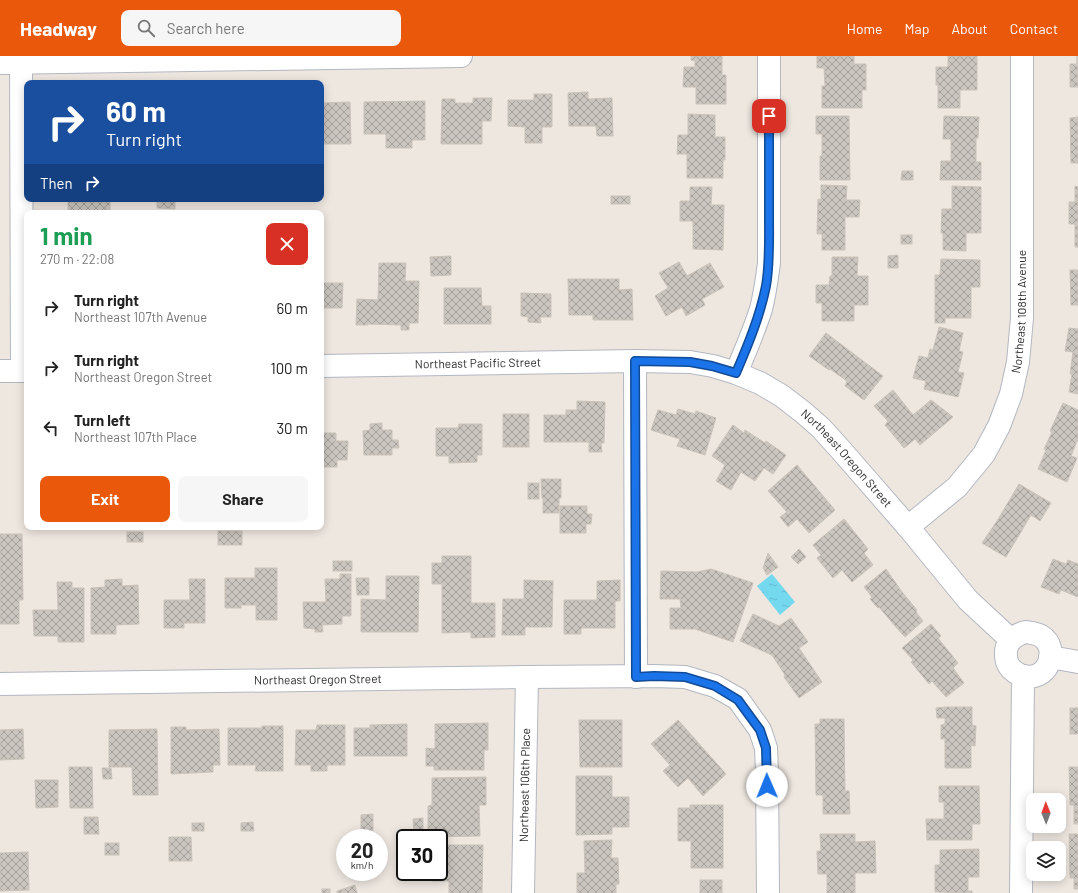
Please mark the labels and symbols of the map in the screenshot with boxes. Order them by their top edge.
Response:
pin [752,99,786,133]
street label: Northeast 108th Avenue [1008,250,1028,374]
street label: Northeast Pacific Street [415,354,541,371]
street label: Northeast Oregon Street [799,406,895,510]
street label: Northeast Oregon Street [254,671,382,687]
street label: Northeast 106th Place [516,728,532,842]
position arrow [746,765,788,807]
north arrow [1026,793,1066,833]
speed limit sign: 30 [396,829,448,881]

